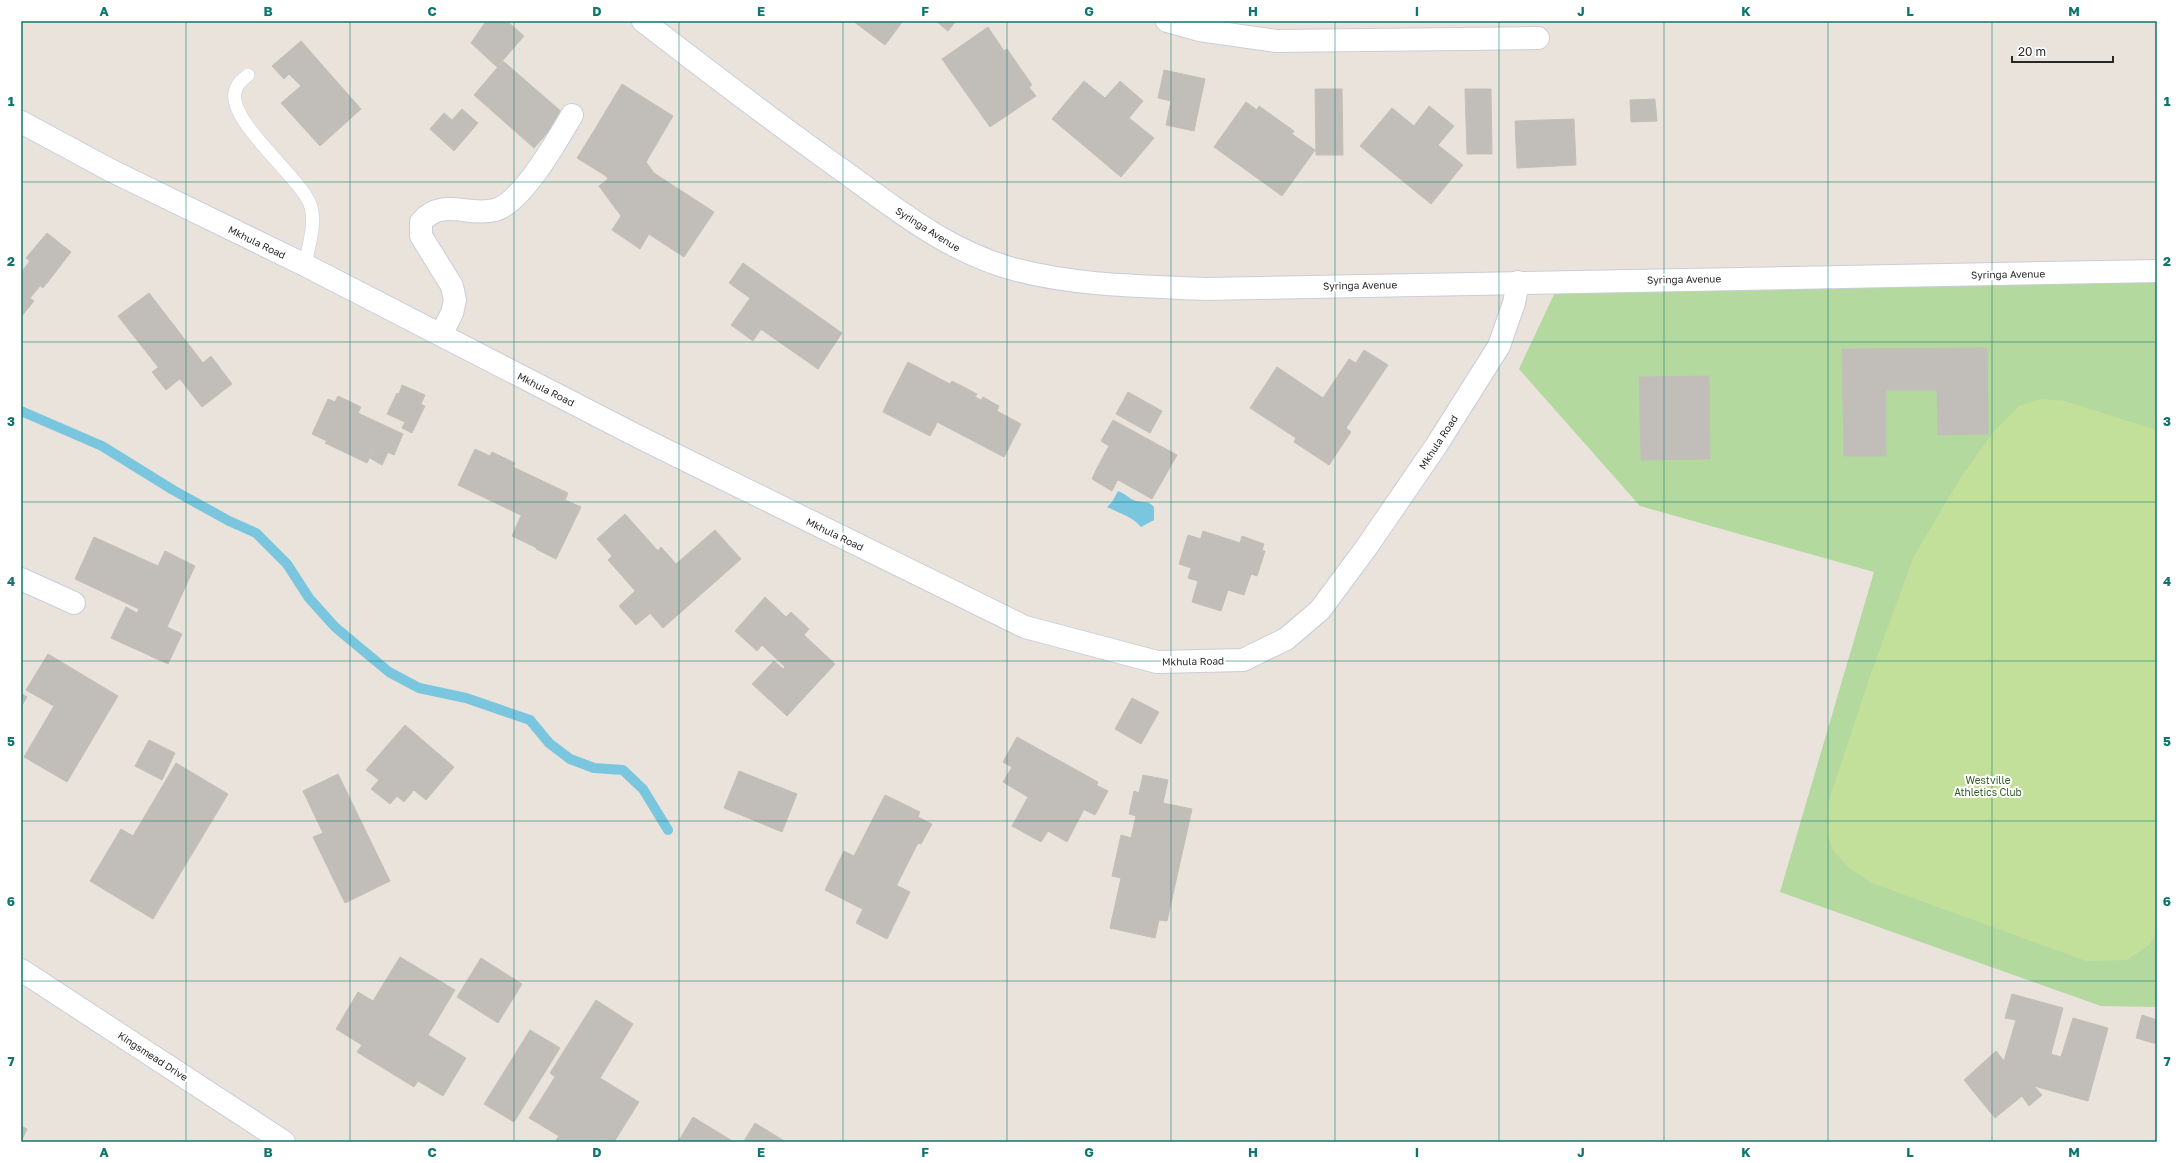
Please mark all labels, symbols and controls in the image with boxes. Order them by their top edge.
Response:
text: A [99,3,109,19]
text: B [263,3,273,19]
text: C [427,3,437,19]
text: D [592,3,602,19]
text: E [757,3,765,19]
text: F [921,3,929,19]
text: G [1084,3,1094,19]
text: H [1248,3,1258,19]
text: I [1415,3,1419,19]
text: J [1577,3,1585,19]
text: K [1741,3,1751,19]
text: L [1906,3,1914,19]
text: M [2068,3,2080,19]
scale bar [2012,38,2113,64]
text: 20 m [2018,44,2046,59]
text: 1 [8,93,15,109]
text: 1 [2164,93,2171,109]
street label: Syringa Avenue [893,204,963,254]
street label: Mkhula Road [226,223,288,261]
text: 2 [7,253,15,269]
text: 2 [2163,253,2171,269]
street label: Syringa Avenue [1971,267,2045,281]
street label: Syringa Avenue [1647,272,1721,286]
street label: Syringa Avenue [1323,278,1397,292]
street label: Mkhula Road [516,370,576,408]
text: 3 [7,413,15,429]
street label: Mkhula Road [1416,413,1460,471]
text: 3 [2163,413,2171,429]
street label: Mkhula Road [804,515,866,553]
text: 4 [7,573,15,589]
text: 4 [2163,573,2171,589]
street label: Mkhula Road [1162,654,1224,668]
text: 5 [7,733,15,749]
text: 5 [2163,733,2171,749]
park label: Westville Athletics Club [1954,774,2022,798]
text: 6 [7,893,15,909]
text: 6 [2163,893,2171,909]
street label: Kingsmead Drive [116,1029,190,1083]
text: 7 [7,1053,15,1069]
text: 7 [2163,1053,2171,1069]
text: A [99,1144,109,1160]
text: B [263,1144,273,1160]
text: C [427,1144,437,1160]
text: D [592,1144,602,1160]
text: E [757,1144,765,1160]
text: F [921,1144,929,1160]
text: G [1084,1144,1094,1160]
text: H [1248,1144,1258,1160]
text: I [1415,1144,1419,1160]
text: J [1577,1144,1585,1160]
text: K [1741,1144,1751,1160]
text: L [1906,1144,1914,1160]
text: M [2068,1144,2080,1160]

